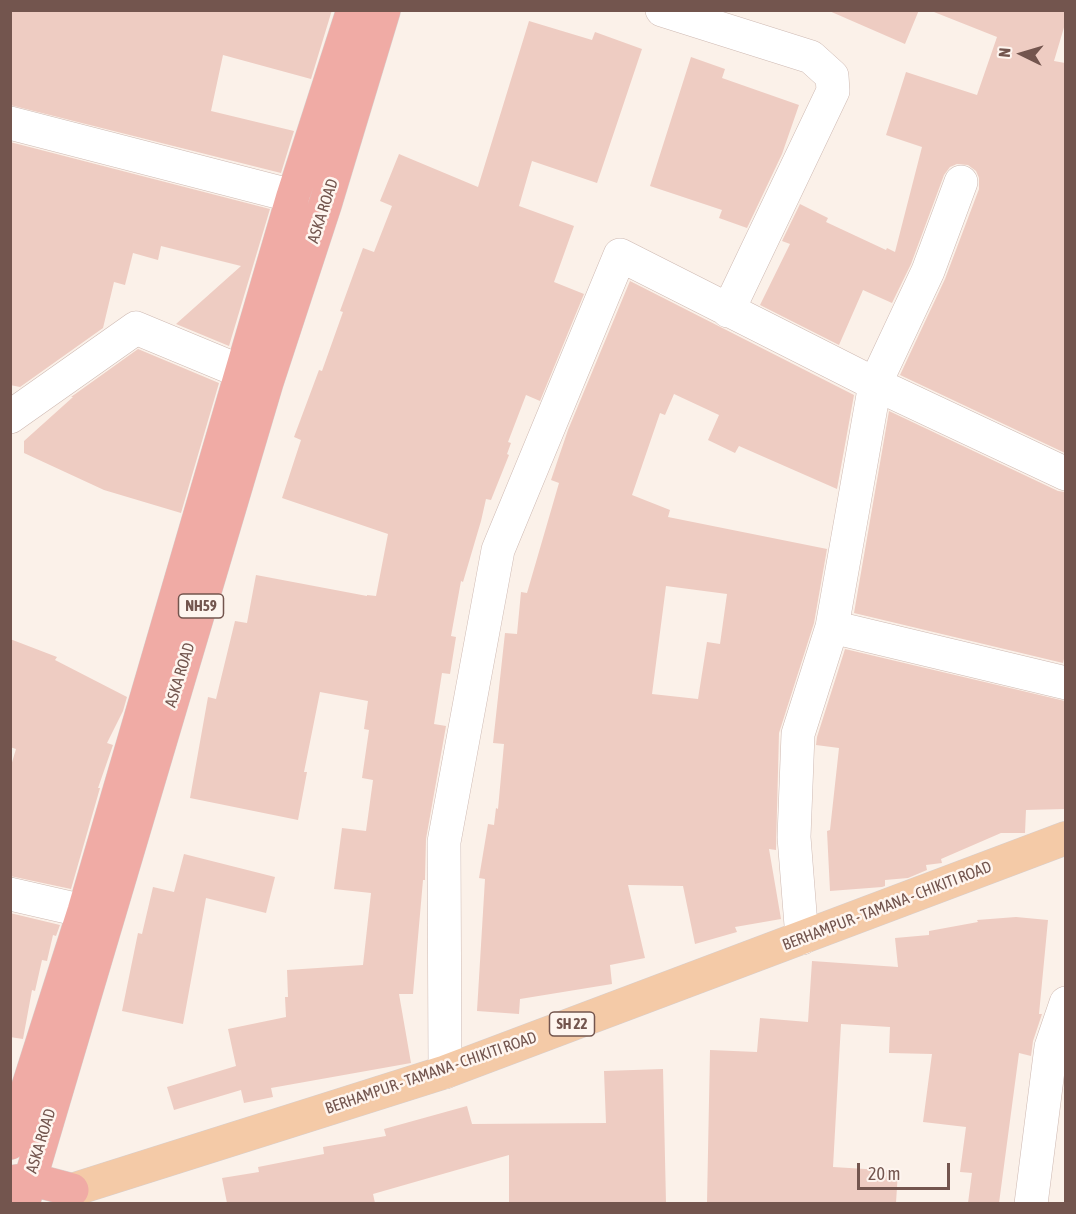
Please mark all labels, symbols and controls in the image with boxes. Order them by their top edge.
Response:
north arrow [992,24,1052,84]
text: N [995,47,1013,58]
street label: ASKA ROAD [304,176,342,246]
road number: NH59 [178,594,224,618]
street label: ASKA ROAD [161,640,199,710]
street label: BERHAMPUR - TAMANA - CHIKITI ROAD [780,857,994,955]
road number: SH 22 [550,1012,594,1036]
street label: BERHAMPUR - TAMANA - CHIKITI ROAD [323,1028,539,1118]
street label: ASKA ROAD [22,1106,60,1176]
scale bar [860,1151,953,1189]
text: 20 m [868,1163,900,1184]

